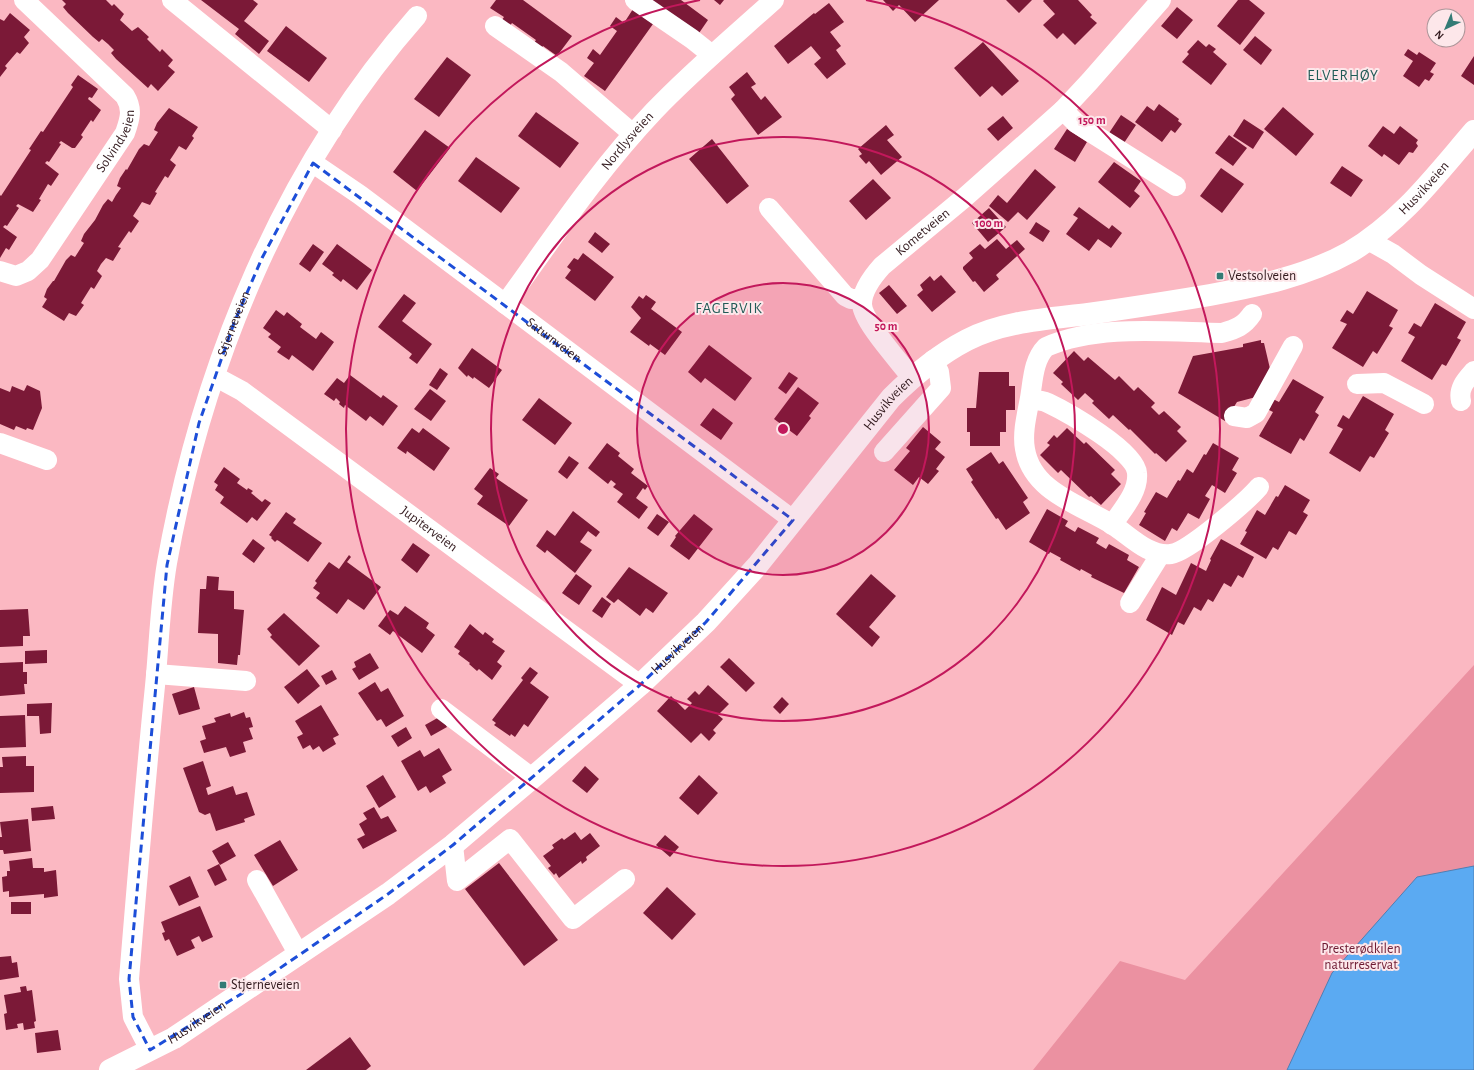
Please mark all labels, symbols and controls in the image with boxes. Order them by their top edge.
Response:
north arrow [1426,8,1466,48]
text: N [1433,28,1446,41]
district label: ELVERHØY [1307,68,1379,83]
street label: Solvindveien [94,109,137,175]
street label: Nordlysveien [599,109,656,173]
text: 150 m [1078,114,1106,126]
street label: Husvikveien [1396,159,1452,218]
street label: Kometveien [893,206,953,258]
text: 100 m [975,217,1003,229]
place label: Vestsolveien [1228,269,1296,283]
marker: Vestsolveien [1215,271,1225,281]
street label: Stjerneveien [215,289,253,358]
district label: FAGERVIK [695,301,763,316]
street label: Saturnveien [523,315,584,365]
text: 50 m [875,320,898,332]
street label: Husvikveien [861,374,916,433]
centre of rings [776,422,790,436]
street label: Jupiterveien [398,504,460,555]
street label: Husvikveien [649,621,707,677]
park label: Presterødkilen naturreservat [1321,942,1401,972]
place label: Stjerneveien [231,978,300,992]
marker: Stjerneveien [218,980,228,990]
street label: Husvikveien [166,998,228,1047]

